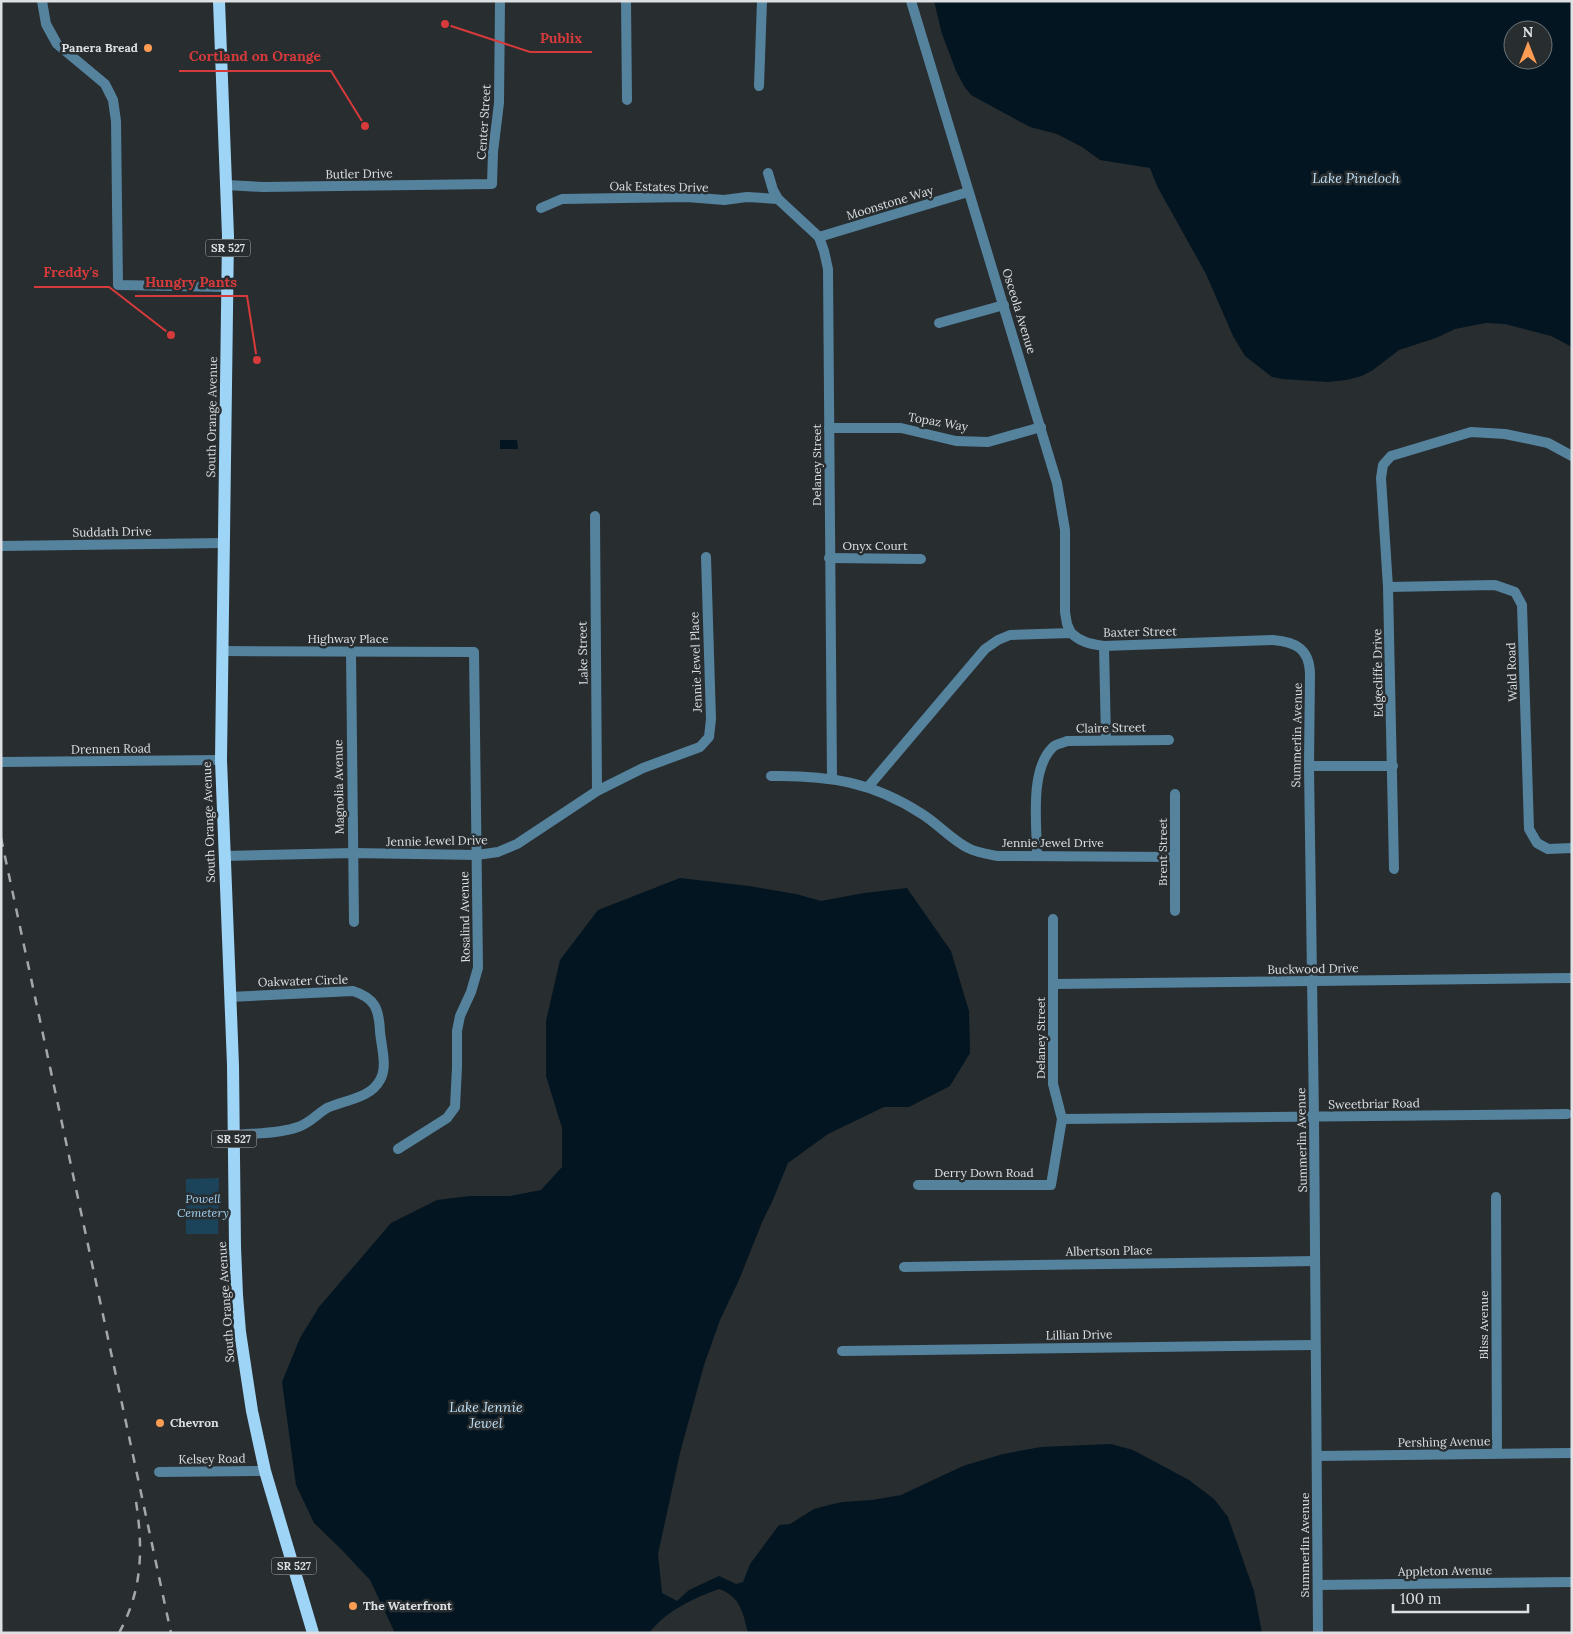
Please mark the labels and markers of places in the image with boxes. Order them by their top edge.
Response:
callout: Publix [530,23,592,52]
place label: Panera Bread [62,40,138,55]
marker: Panera Bread [142,42,154,54]
callout: Cortland on Orange [179,42,331,71]
callout: Freddy's [34,258,109,287]
callout: Hungry Pants [135,267,247,296]
place label: Chevron [170,1415,219,1430]
marker: Chevron [154,1417,166,1429]
place label: The Waterfront [363,1598,453,1613]
marker: The Waterfront [347,1600,359,1612]

